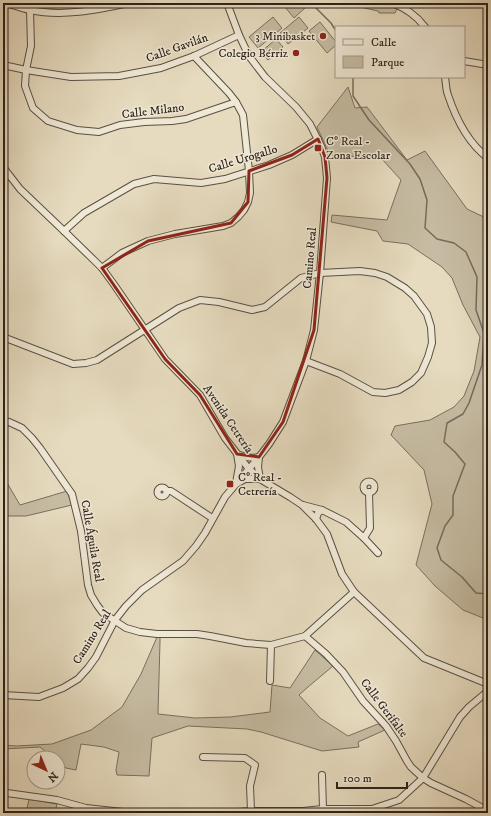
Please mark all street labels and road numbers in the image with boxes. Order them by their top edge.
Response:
street label: Calle Gavilán [144,30,211,66]
street label: Calle Milano [121,100,185,122]
street label: Calle Urogallo [207,141,279,177]
street label: Camino Real [300,226,320,289]
street label: Avenida Cetrería [200,382,257,457]
street label: Calle Águila Real [77,499,107,584]
street label: Camino Real [69,607,115,667]
street label: Calle Gerifalte [357,676,411,740]

